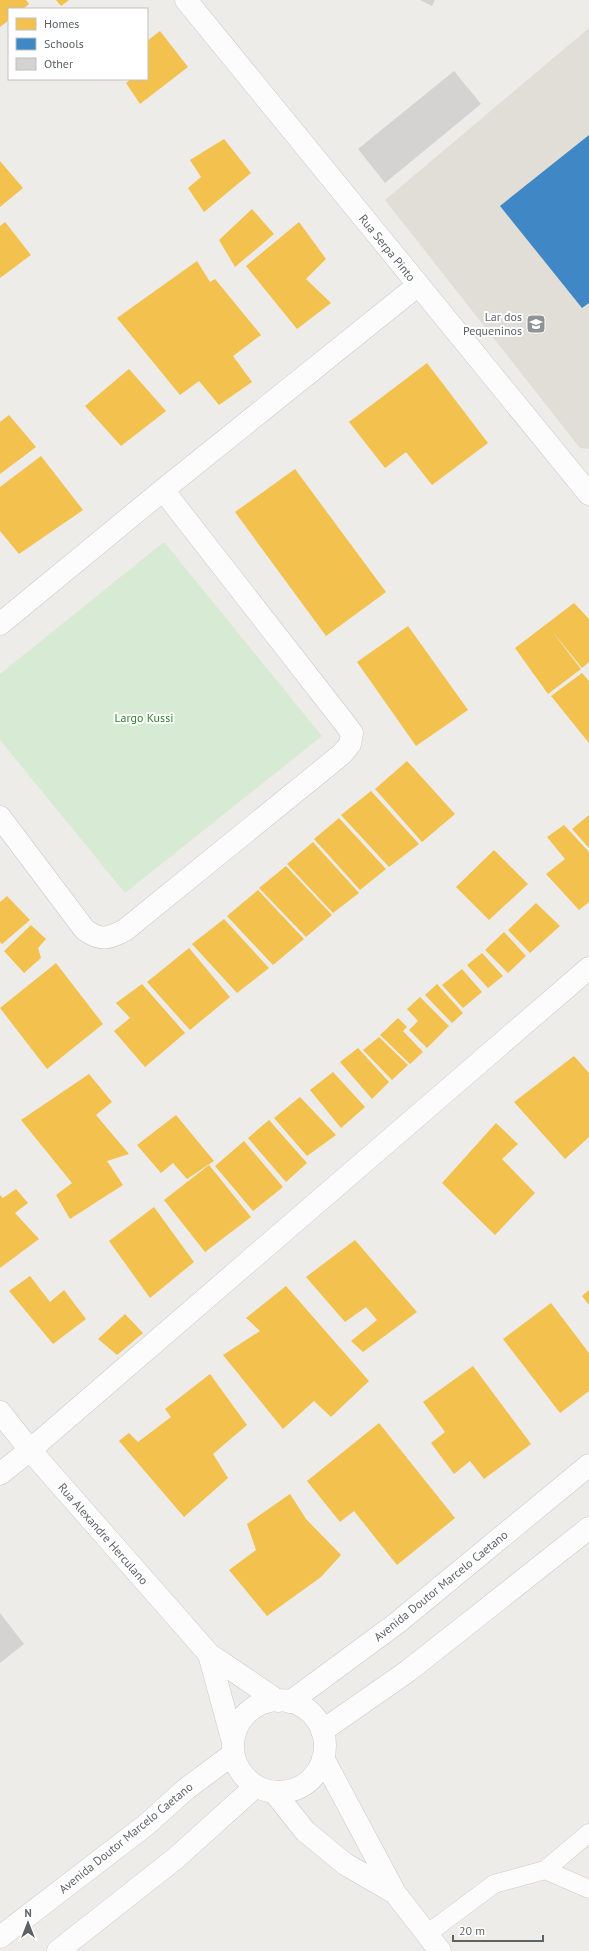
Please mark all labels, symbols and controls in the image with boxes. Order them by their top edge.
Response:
legend [8,8,148,80]
text: Homes [44,16,79,31]
text: Schools [44,36,84,51]
text: Other [44,56,73,71]
street label: Rua Serpa Pinto [356,211,419,284]
place label: Lar dos Pequeninos [463,309,522,338]
school or university icon: Lar dos Pequeninos [525,313,547,335]
park label: Largo Kussi [115,710,173,725]
street label: Rua Alexandre Herculano [55,1480,152,1588]
street label: Avenida Doutor Marcelo Caetano [371,1527,511,1644]
street label: Avenida Doutor Marcelo Caetano [56,1779,196,1896]
north arrow [8,1903,48,1943]
text: N [24,1906,32,1920]
scale bar [453,1917,543,1943]
text: 20 m [459,1923,485,1938]

